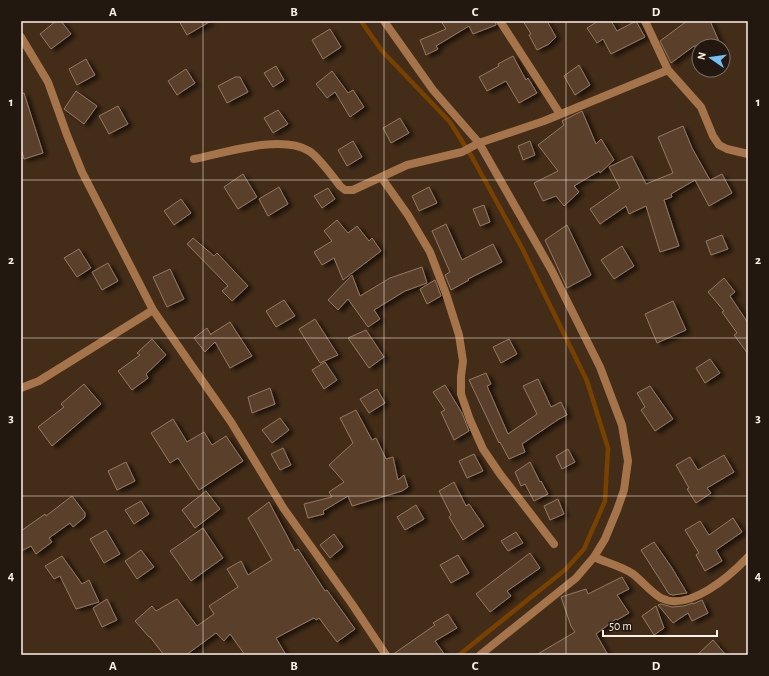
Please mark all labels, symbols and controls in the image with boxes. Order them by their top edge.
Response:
text: A [109,6,117,19]
text: B [290,6,298,19]
text: C [472,6,479,19]
text: D [652,6,661,19]
north arrow [691,38,731,78]
text: N [696,51,708,61]
text: 1 [9,96,13,109]
text: 1 [756,96,760,109]
text: 2 [8,254,14,267]
text: 2 [755,254,761,267]
text: 3 [8,412,14,425]
text: 3 [755,412,761,425]
text: 4 [8,570,15,583]
text: 4 [755,570,762,583]
scale bar [603,612,717,638]
text: 50 m [609,620,632,632]
text: A [109,660,117,673]
text: B [290,660,298,673]
text: C [472,660,479,673]
text: D [652,660,661,673]

